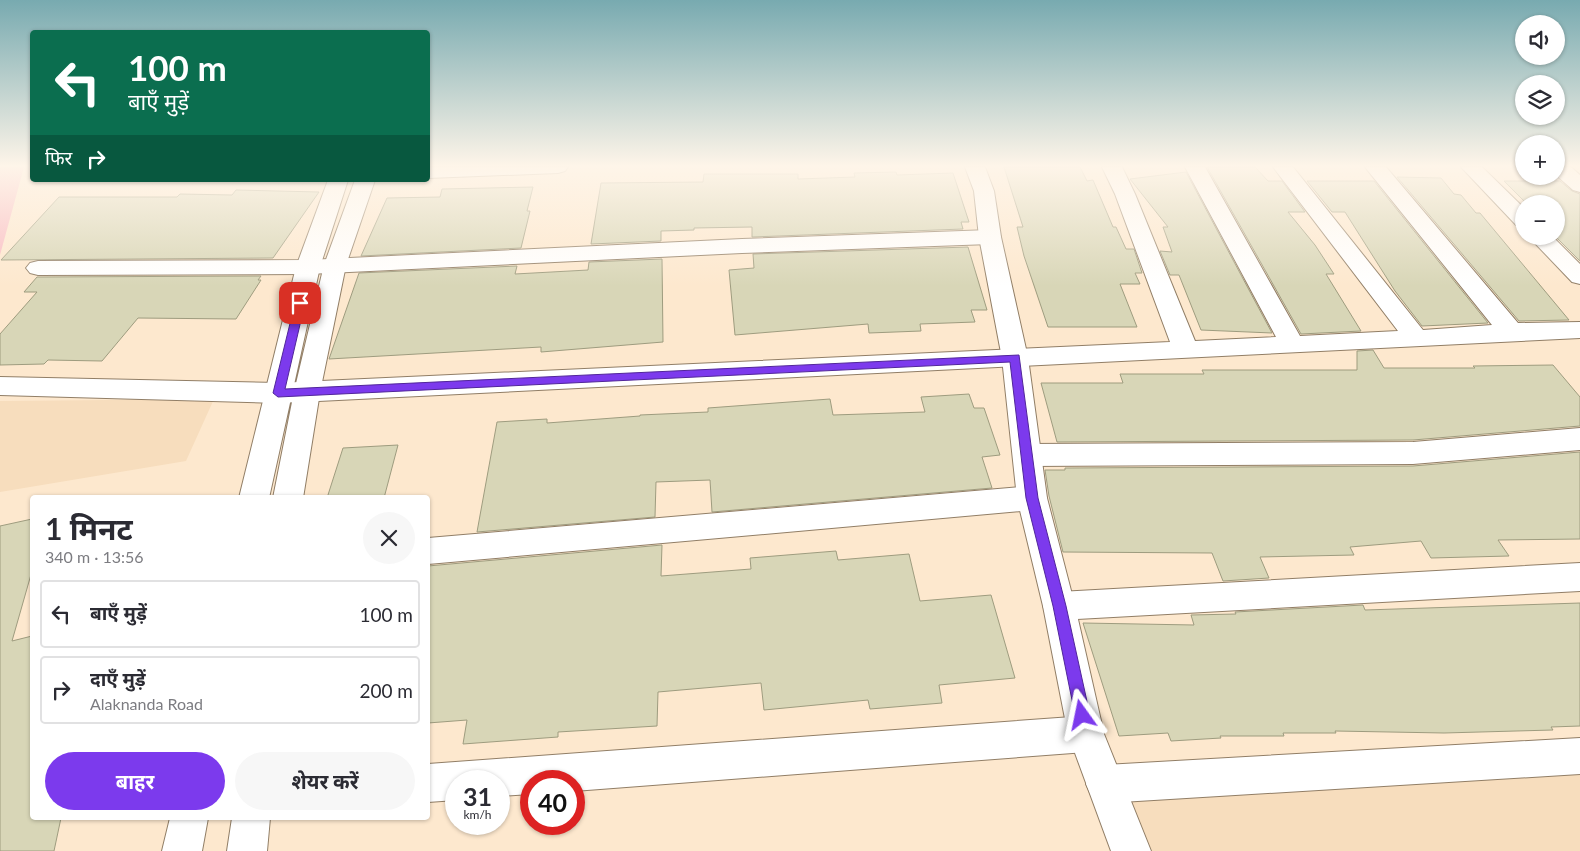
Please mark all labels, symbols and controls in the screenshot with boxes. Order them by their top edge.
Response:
map controls [1515,15,1565,245]
button: sound [1515,15,1565,65]
text: 100 m [128,46,227,88]
icon: left [45,50,110,115]
button: layers [1515,75,1565,125]
text: बाएँ मुड़ें [128,88,189,115]
button: + [1515,135,1565,185]
icon: right [82,145,110,173]
text: फिर [45,146,72,169]
button: − [1515,195,1565,245]
pin [279,282,321,324]
icon: arrive [286,289,314,317]
text: 1 मिनट [45,510,133,546]
button: close [363,512,415,564]
text: 340 m · 13:56 [45,547,144,566]
icon: left [47,600,75,628]
text: बाएँ मुड़ें [90,601,147,624]
text: 100 m [359,603,413,626]
text: दाएँ मुड़ें [90,667,146,690]
icon: right [47,676,75,704]
text: 200 m [359,679,413,702]
position arrow [1055,688,1107,740]
text: Alaknanda Road [90,694,203,713]
button: बाहर [45,752,225,810]
button: शेयर करें [235,752,415,810]
speed limit sign: 40 [520,770,585,835]
text: 31 [463,781,492,811]
text: km/h [463,807,492,822]

